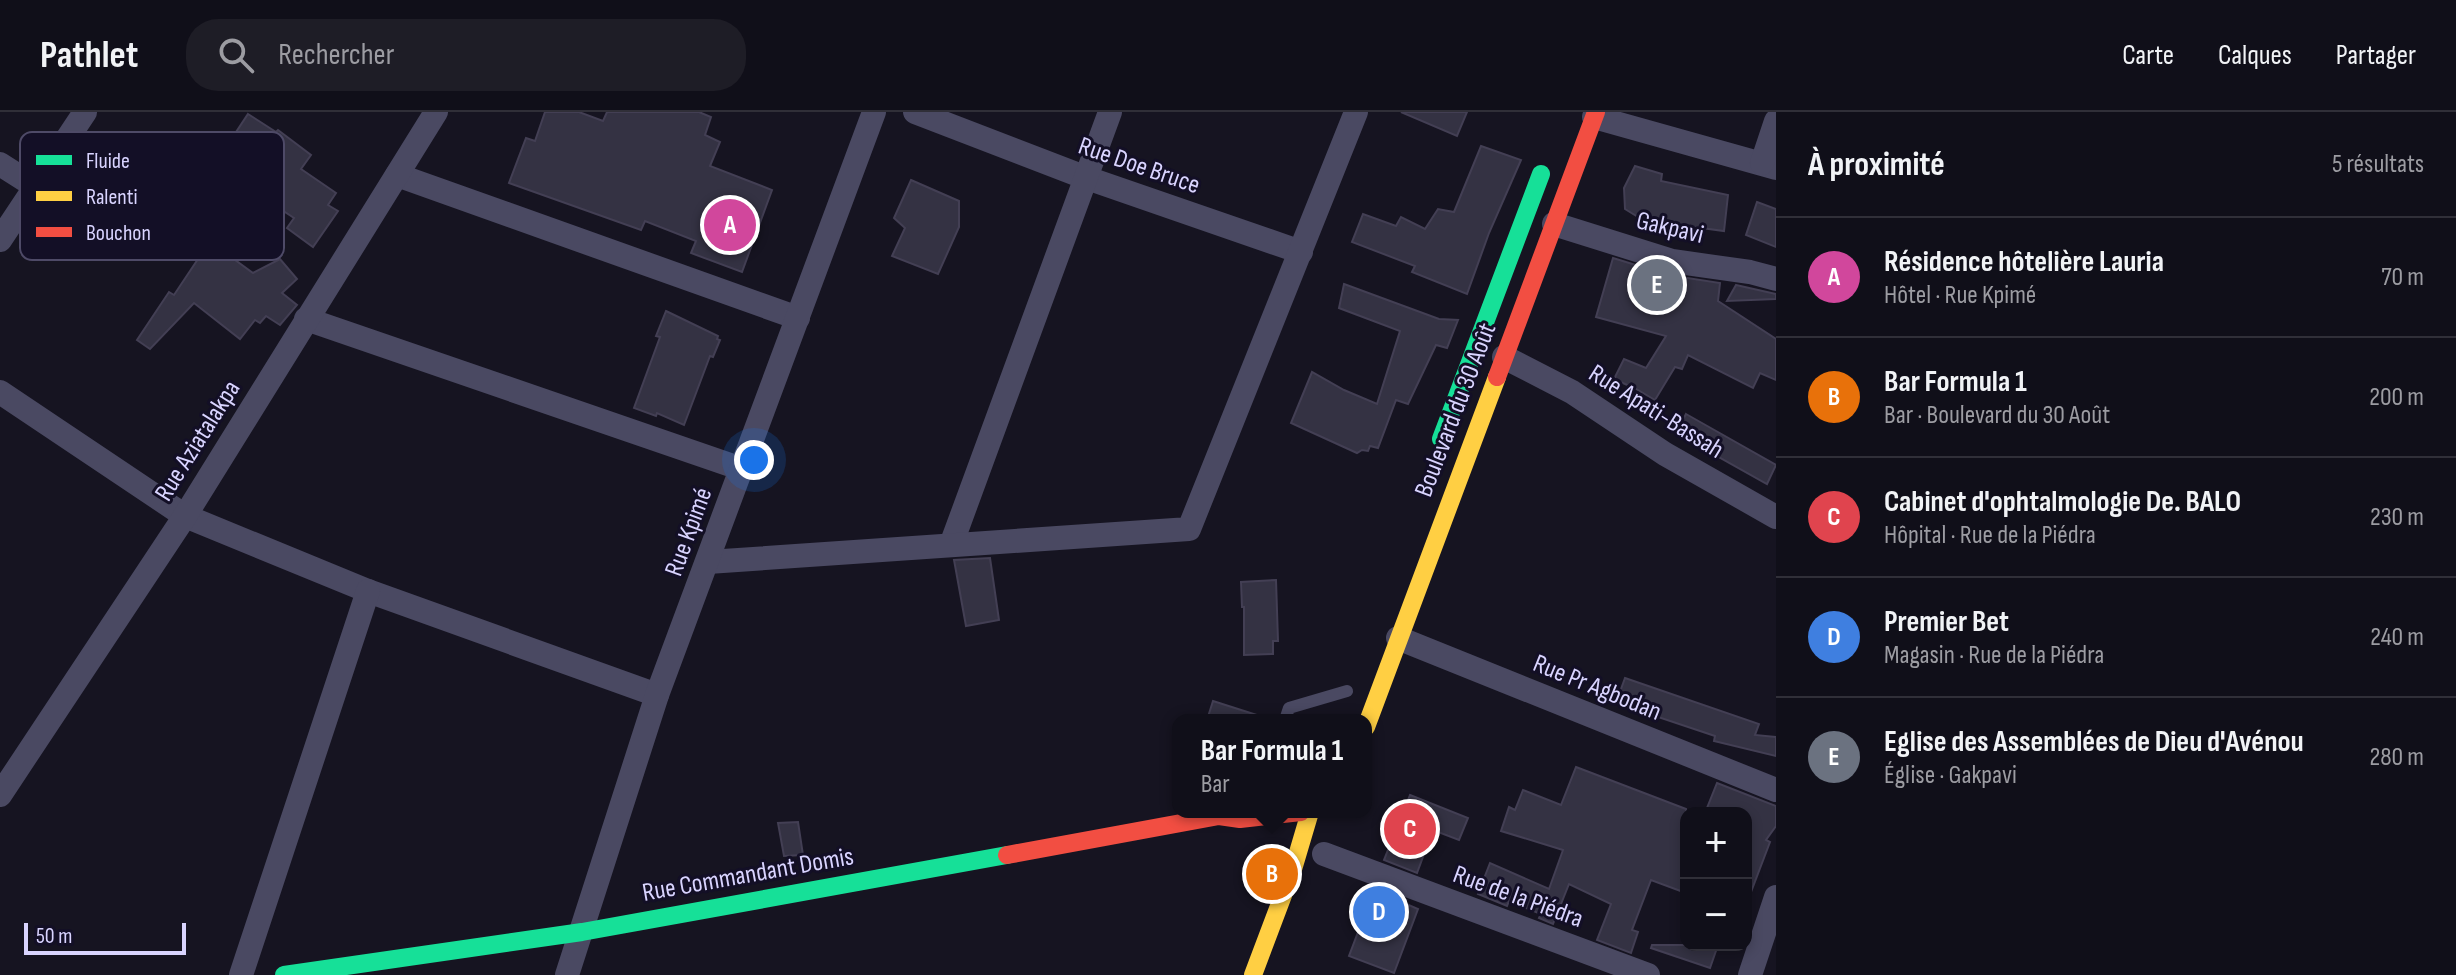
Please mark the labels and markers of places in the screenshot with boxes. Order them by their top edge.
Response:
pin: A [704,195,756,255]
pin: E [1631,255,1683,315]
pin: C [1384,799,1436,859]
pin: B [1246,844,1298,904]
pin: D [1353,882,1405,942]

